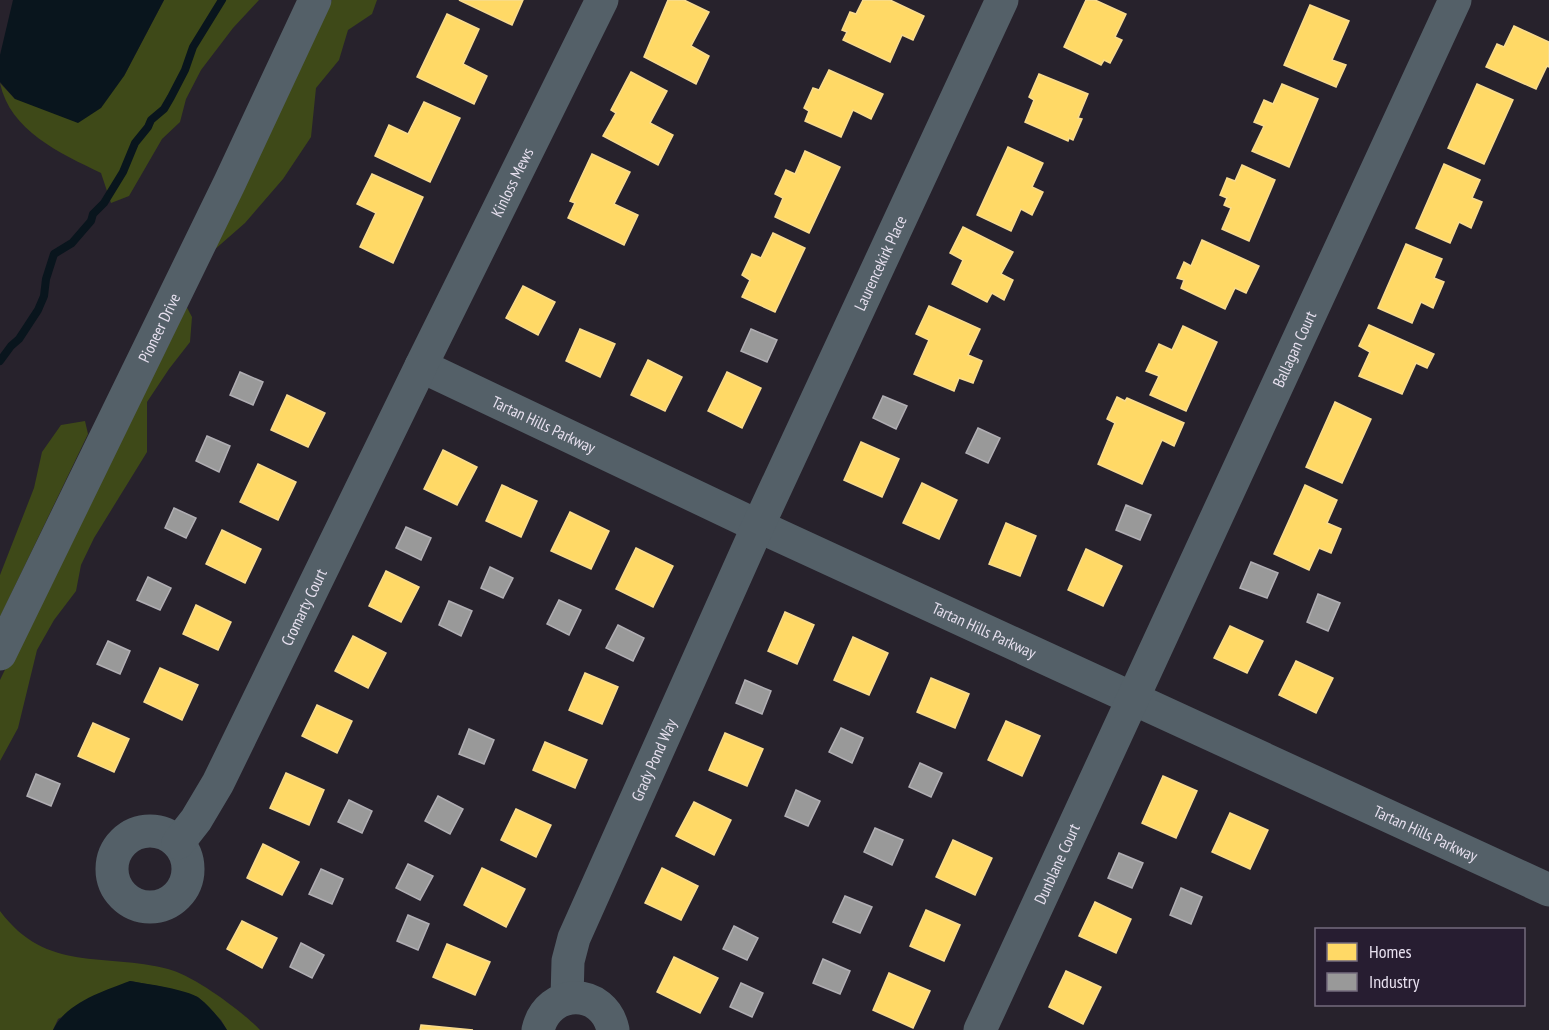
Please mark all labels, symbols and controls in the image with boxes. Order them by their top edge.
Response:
street label: Kinloss Mews [486,144,537,220]
street label: Laurencekirk Place [849,212,911,314]
street label: Pioneer Drive [134,290,184,366]
street label: Ballagan Court [1268,307,1320,390]
street label: Tartan Hills Parkway [489,391,599,457]
street label: Cromarty Court [276,565,331,649]
street label: Tartan Hills Parkway [929,598,1039,663]
street label: Grady Pond Way [627,715,681,804]
street label: Tartan Hills Parkway [1370,801,1481,866]
street label: Dunblane Court [1029,820,1084,907]
legend [1315,928,1525,1006]
text: Homes [1369,940,1412,963]
text: Industry [1369,970,1420,993]

